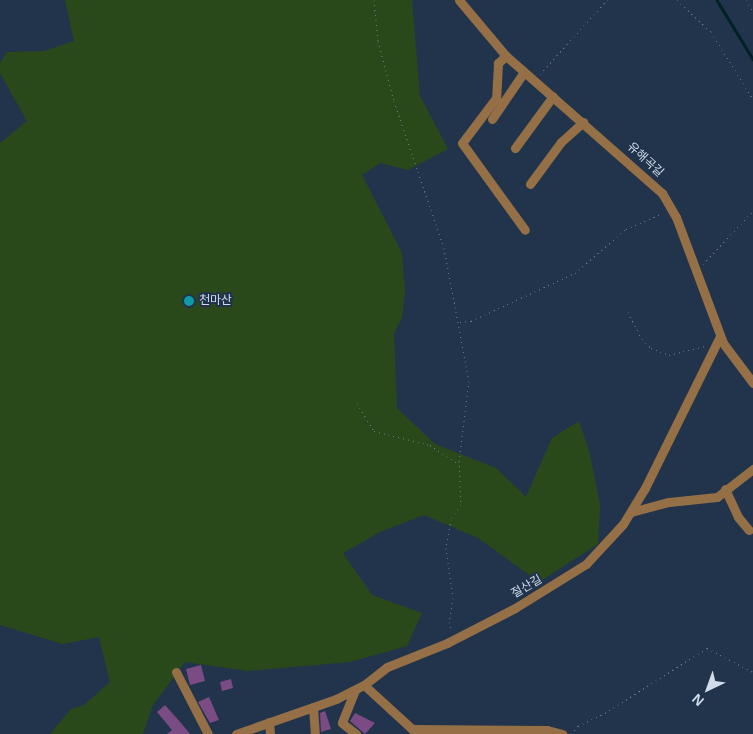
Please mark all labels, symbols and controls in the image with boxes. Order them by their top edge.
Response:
street label: 유해곡길 [624,140,666,180]
place label: 천마산 [199,294,232,308]
marker: 천마산 [183,295,195,307]
street label: 절산길 [509,572,545,602]
north arrow [683,664,733,714]
text: N [689,691,707,709]

